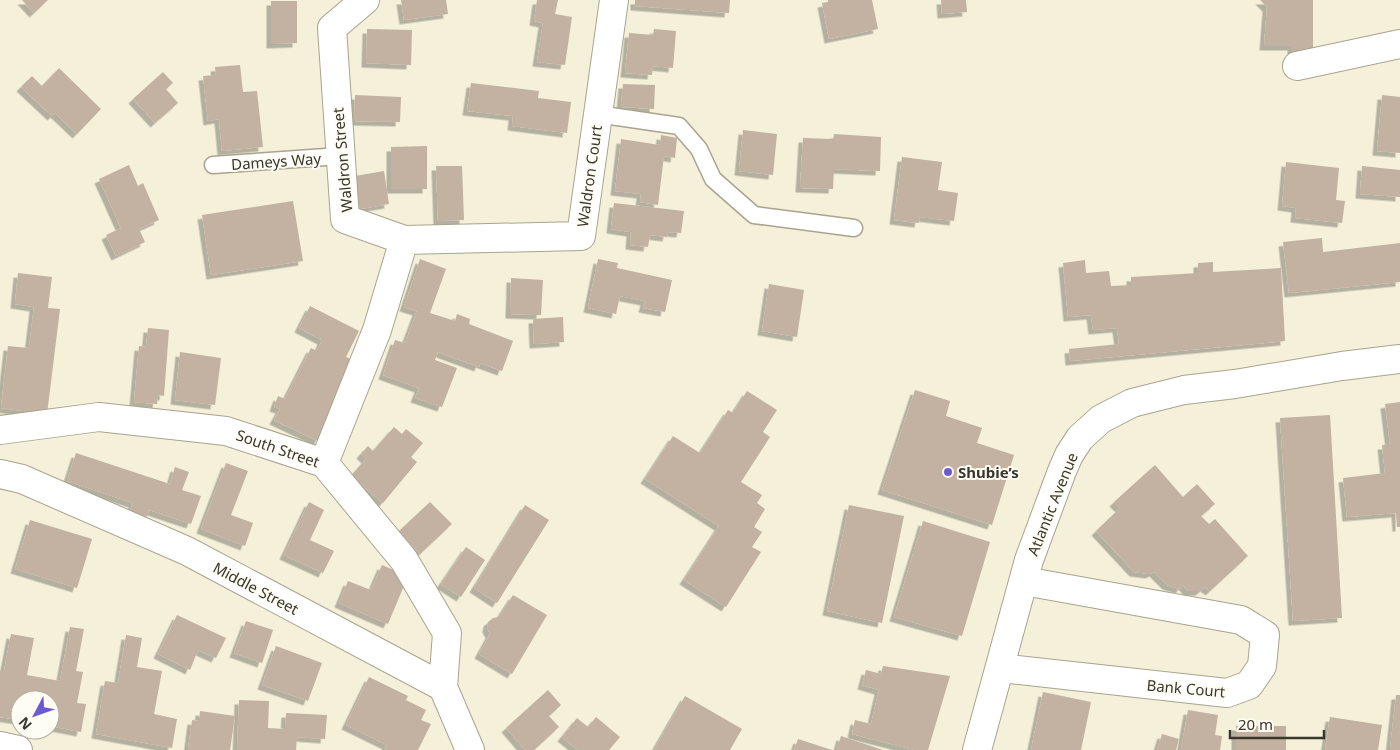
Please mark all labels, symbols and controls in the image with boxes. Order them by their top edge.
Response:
street label: Waldron Street [327,106,357,213]
street label: Waldron Court [572,123,606,228]
street label: Dameys Way [230,148,322,174]
street label: South Street [234,424,323,472]
street label: Atlantic Avenue [1022,449,1082,559]
place label: Shubie’s [958,462,1019,482]
marker: Shubie’s [942,466,954,478]
street label: Middle Street [210,557,303,619]
street label: Bank Court [1146,675,1227,701]
north arrow [10,690,60,740]
scale bar [1230,708,1324,740]
text: N [14,713,36,734]
text: 20 m [1238,714,1273,734]

